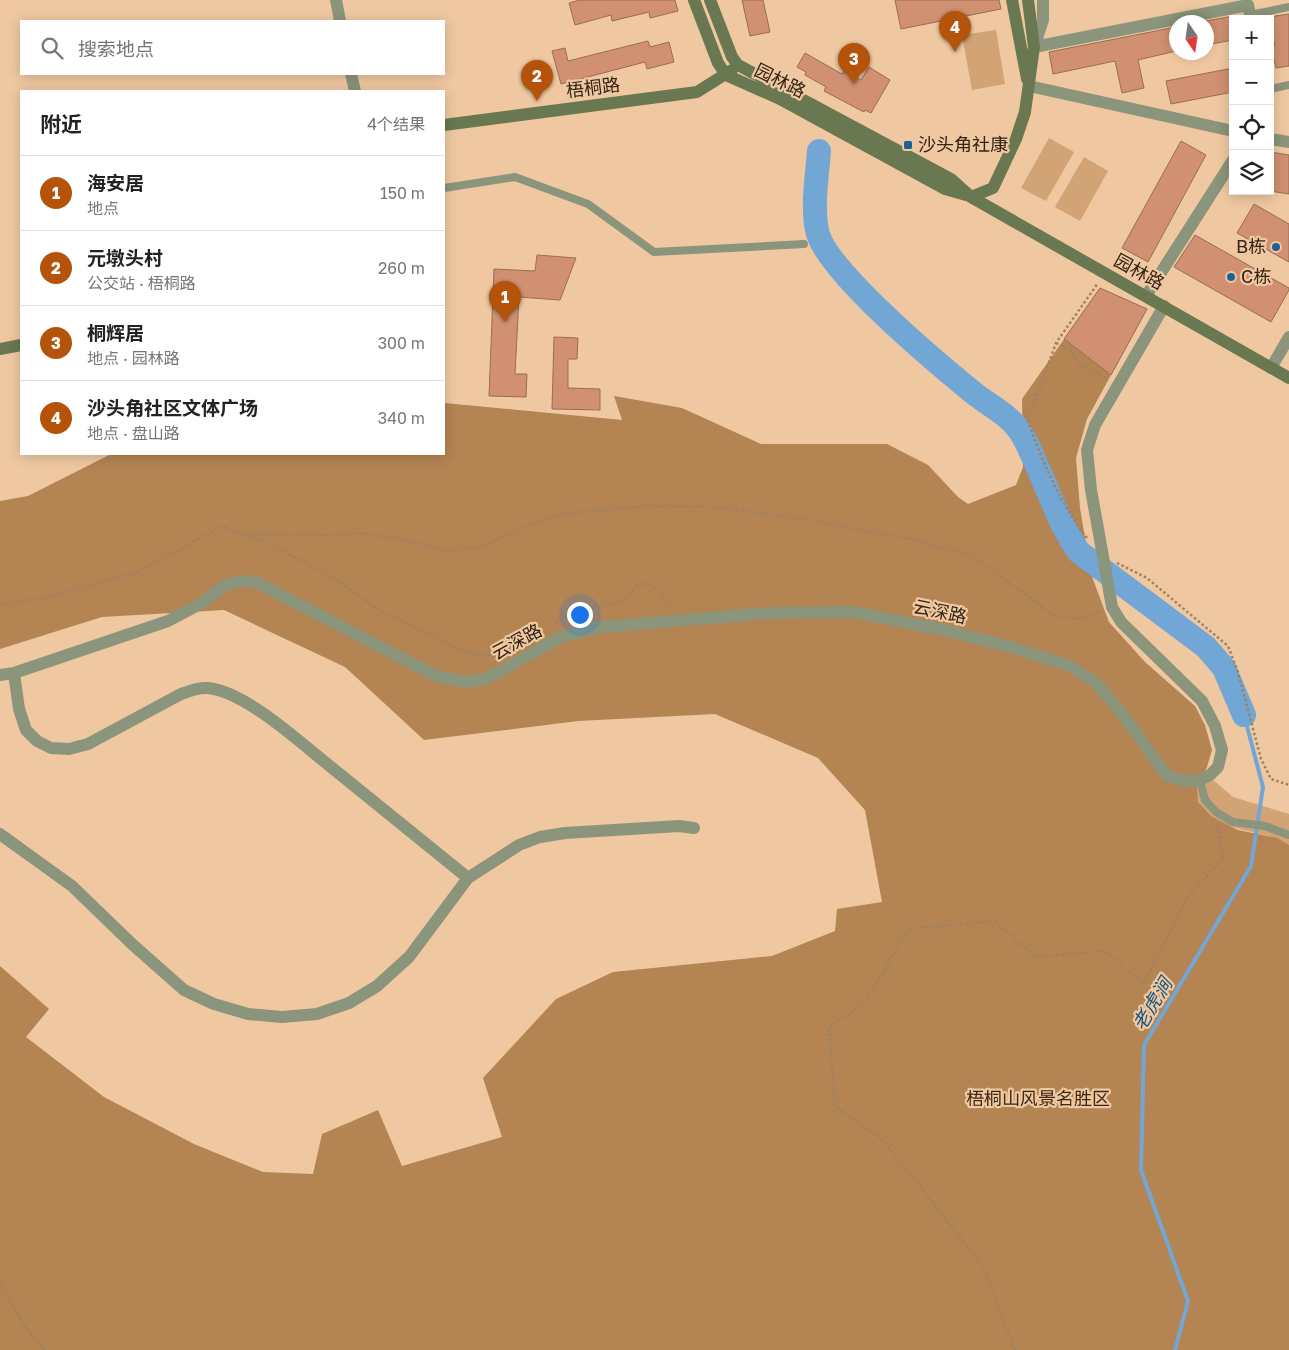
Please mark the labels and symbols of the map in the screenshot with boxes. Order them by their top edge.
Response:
pin: 4 [939,11,971,52]
north arrow [1169,15,1214,60]
pin: 3 [838,43,870,84]
street label: 园林路 [751,58,810,102]
pin: 2 [521,60,553,101]
street label: 梧桐路 [565,73,621,101]
place label: 沙头角社康 [918,133,1008,155]
marker: 沙头角社康 [902,139,914,151]
place label: B栋 [1236,235,1266,257]
marker: B栋 [1270,241,1282,253]
street label: 园林路 [1111,248,1168,294]
place label: C栋 [1241,265,1271,287]
marker: C栋 [1225,271,1237,283]
pin: 1 [489,281,521,322]
street label: 云深路 [912,595,969,627]
your location [567,602,593,628]
street label: 云深路 [488,618,545,664]
water label: 老虎涧 [1127,971,1178,1034]
park label: 梧桐山风景名胜区 [966,1087,1110,1109]

